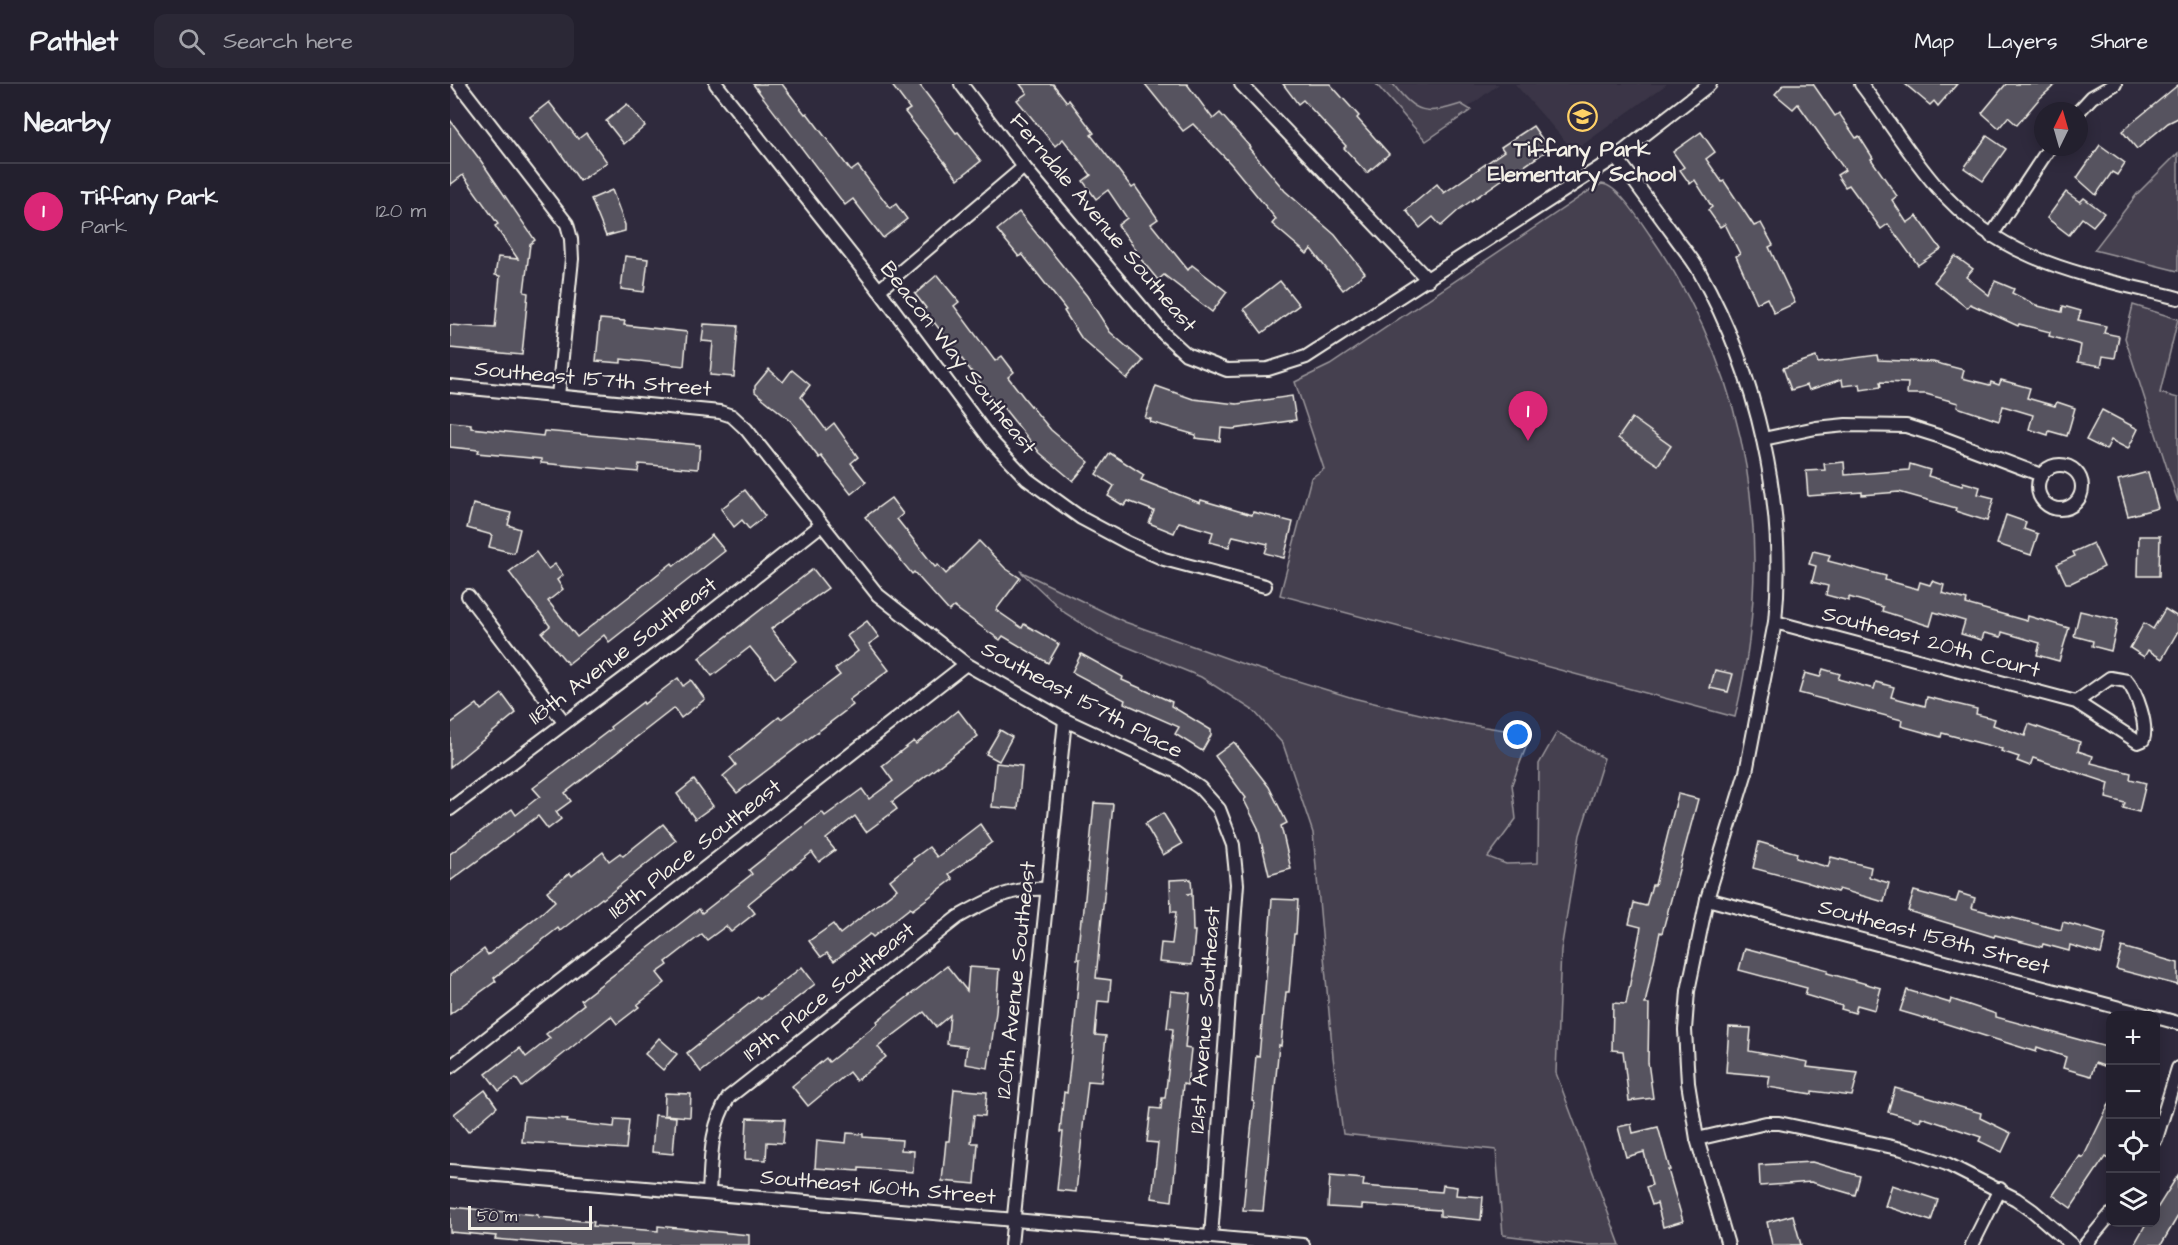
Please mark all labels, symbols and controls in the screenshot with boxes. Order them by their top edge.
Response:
search box [154,14,574,68]
text: Pathlet [30,22,118,61]
icon: search [175,25,208,58]
text: Search here [223,26,353,57]
text: Map [1914,27,1954,56]
text: Layers [1987,27,2057,56]
text: Share [2090,27,2148,56]
school or university icon: Tiffany Park Elementary School [1566,101,1598,133]
north arrow [2034,102,2088,156]
text: Nearby [24,105,111,141]
street label: Ferndale Avenue Southeast [1002,107,1204,339]
place label: Tiffany Park Elementary School [1488,134,1677,192]
text: Tiffany Park [81,182,218,213]
text: 1 [42,197,45,225]
text: 120 m [376,197,426,225]
text: Park [81,213,127,241]
street label: Beacon Way Southeast [872,255,1044,462]
street label: Southeast 157th Street [473,353,713,405]
pin: 1 [1508,392,1548,441]
street label: 118th Avenue Southeast [522,570,724,732]
street label: Southeast 20th Court [1819,598,2044,686]
street label: Southeast 157th Place [976,634,1188,766]
your location [1503,720,1532,749]
street label: 118th Place Southeast [602,771,788,927]
street label: 120th Avenue Southeast [988,860,1044,1100]
street label: Southeast 158th Street [1815,891,2053,983]
street label: 121st Avenue Southeast [1182,905,1228,1135]
street label: 119th Place Southeast [736,915,922,1069]
map controls [2106,1011,2160,1227]
button: + [2106,1011,2160,1065]
button: − [2106,1065,2160,1119]
button: locate [2106,1119,2160,1173]
street label: Southeast 160th Street [759,1161,997,1213]
button: layers [2106,1173,2160,1227]
scale bar [468,1203,592,1230]
text: 50 m [477,1205,517,1227]

